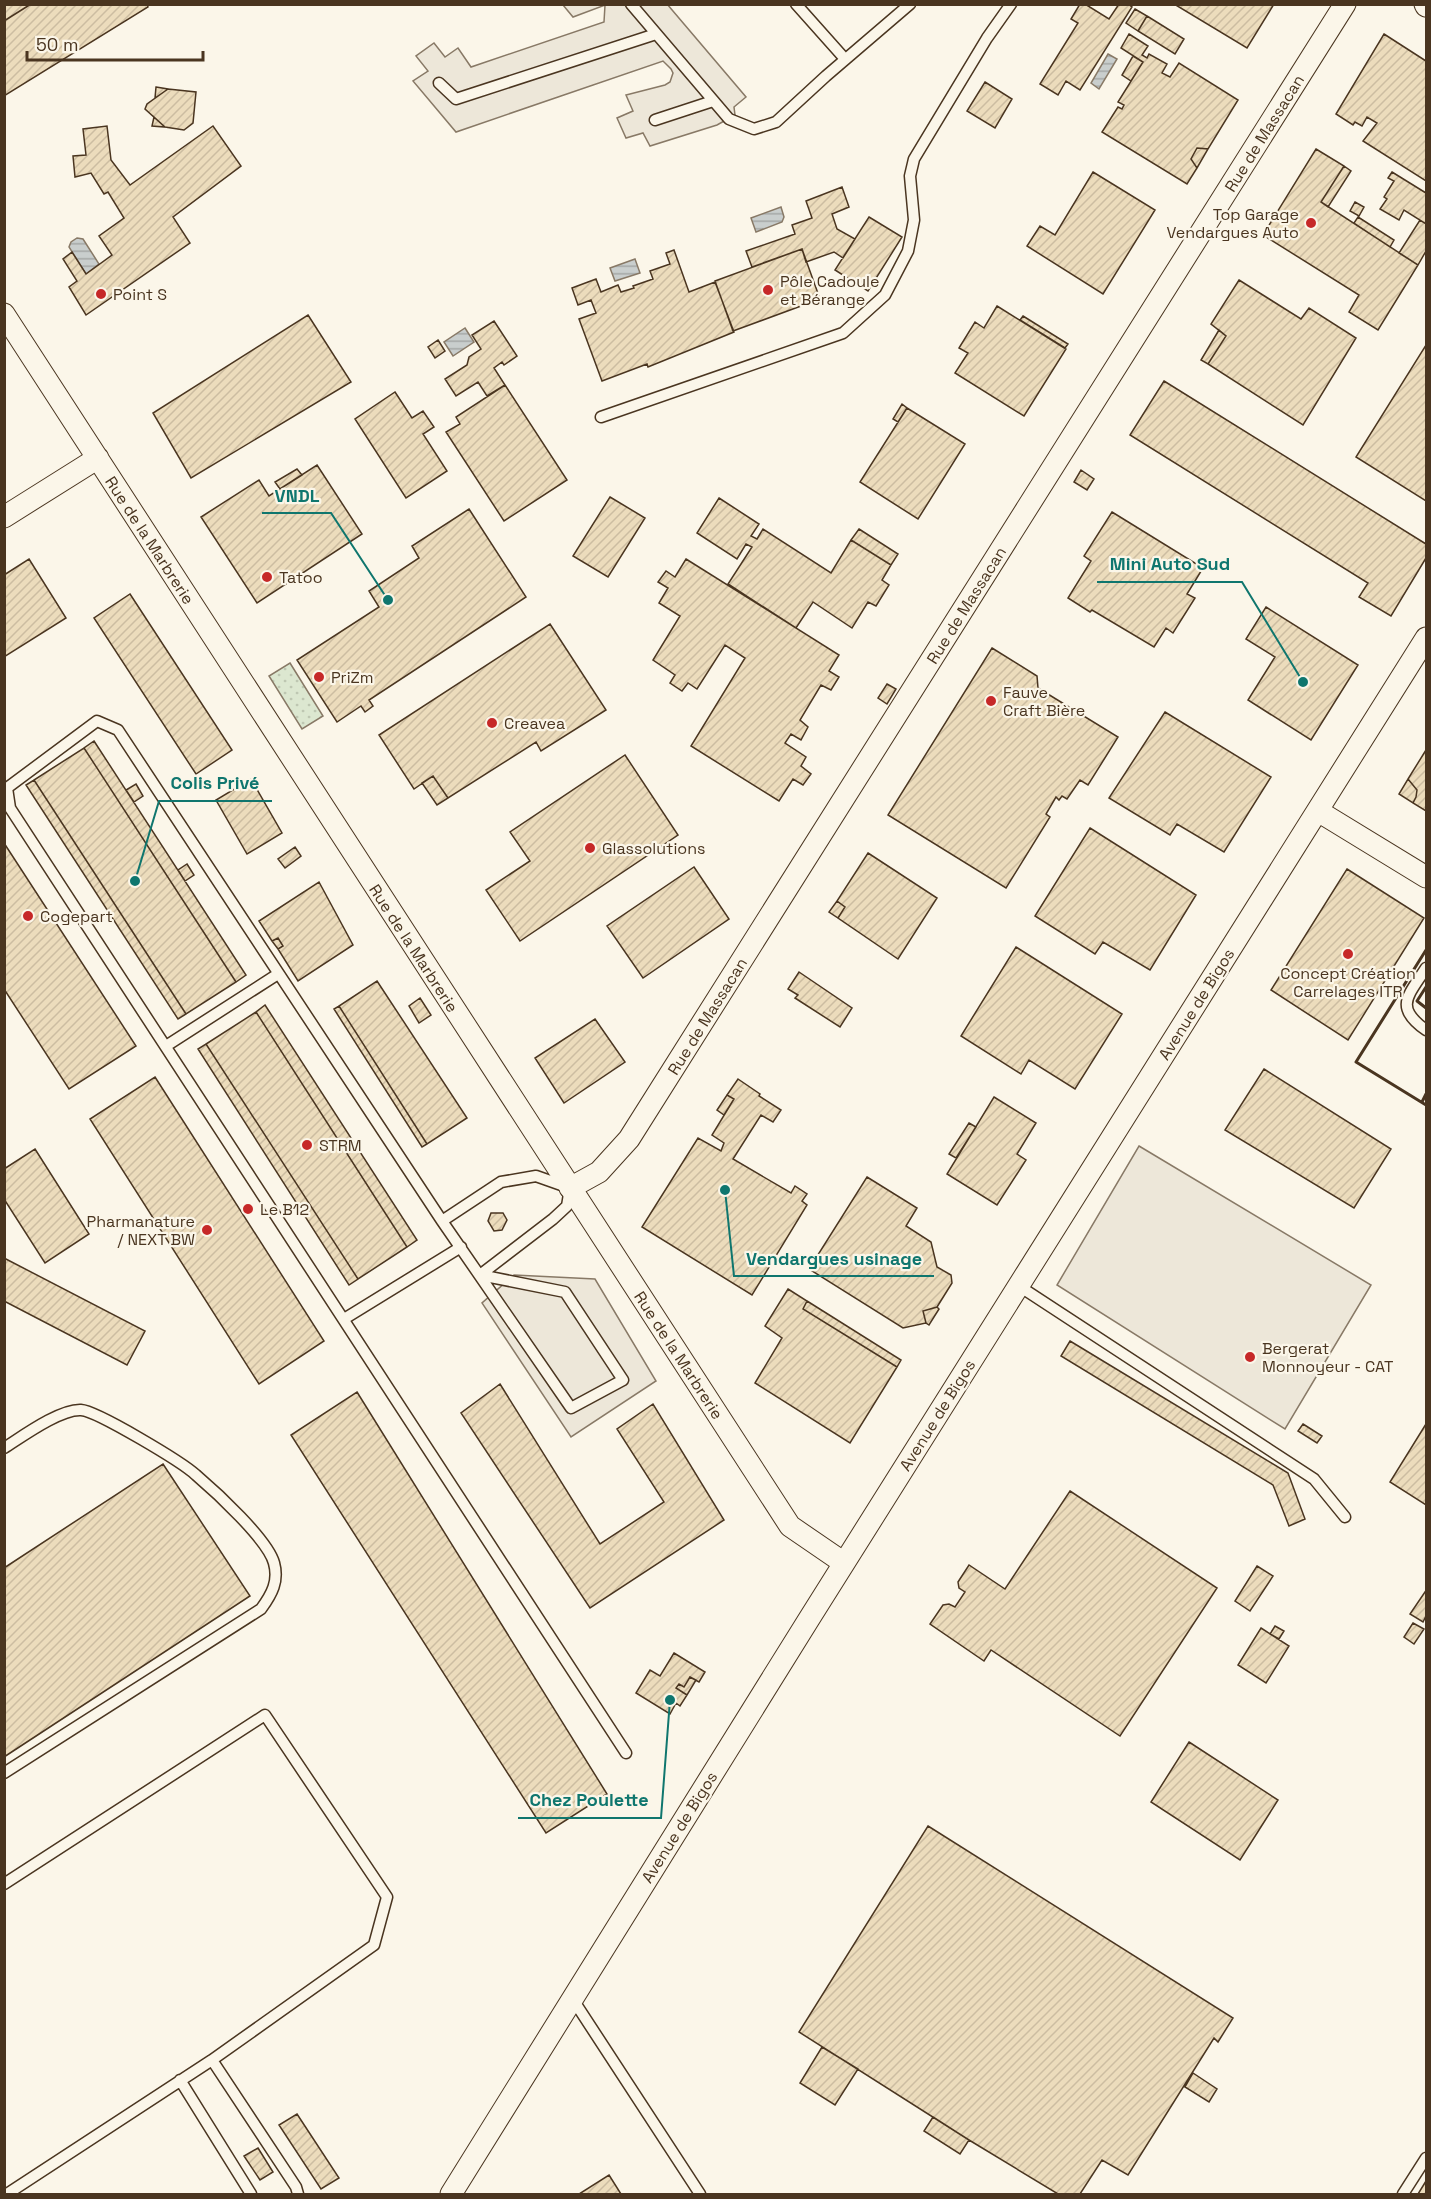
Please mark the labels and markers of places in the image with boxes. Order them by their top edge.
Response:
place label: Top Garage Vendargues Auto [1166,204,1299,243]
marker: Top Garage Vendargues Auto [1304,216,1318,230]
place label: Pôle Cadoule et Bérange [780,271,879,310]
marker: Pôle Cadoule et Bérange [761,283,775,297]
place label: Point S [113,284,167,305]
marker: Point S [94,287,108,301]
callout: VNDL [262,477,331,513]
callout: Mini Auto Sud [1097,546,1242,582]
place label: Tatoo [279,567,323,588]
marker: Tatoo [260,570,274,584]
place label: PriZm [331,667,374,688]
marker: PriZm [312,670,326,684]
place label: Fauve Craft Bière [1003,682,1085,721]
marker: Fauve Craft Bière [984,694,998,708]
place label: Creavea [504,713,565,734]
marker: Creavea [485,716,499,730]
callout: Colis Privé [159,765,272,801]
place label: Glassolutions [602,838,706,859]
marker: Glassolutions [583,841,597,855]
place label: Cogepart [40,906,113,927]
marker: Cogepart [21,909,35,923]
marker: Concept Création Carrelages ITR [1341,947,1355,961]
place label: Concept Création Carrelages ITR [1280,963,1416,1002]
place label: STRM [319,1135,362,1156]
marker: STRM [300,1138,314,1152]
place label: Le B12 [260,1199,309,1220]
marker: Le B12 [241,1202,255,1216]
place label: Pharmanature / NEXT BW [87,1211,195,1250]
marker: Pharmanature / NEXT BW [200,1223,214,1237]
callout: Vendargues usinage [734,1240,934,1276]
place label: Bergerat Monnoyeur - CAT [1262,1338,1393,1377]
marker: Bergerat Monnoyeur - CAT [1243,1350,1257,1364]
callout: Chez Poulette [518,1782,661,1818]

